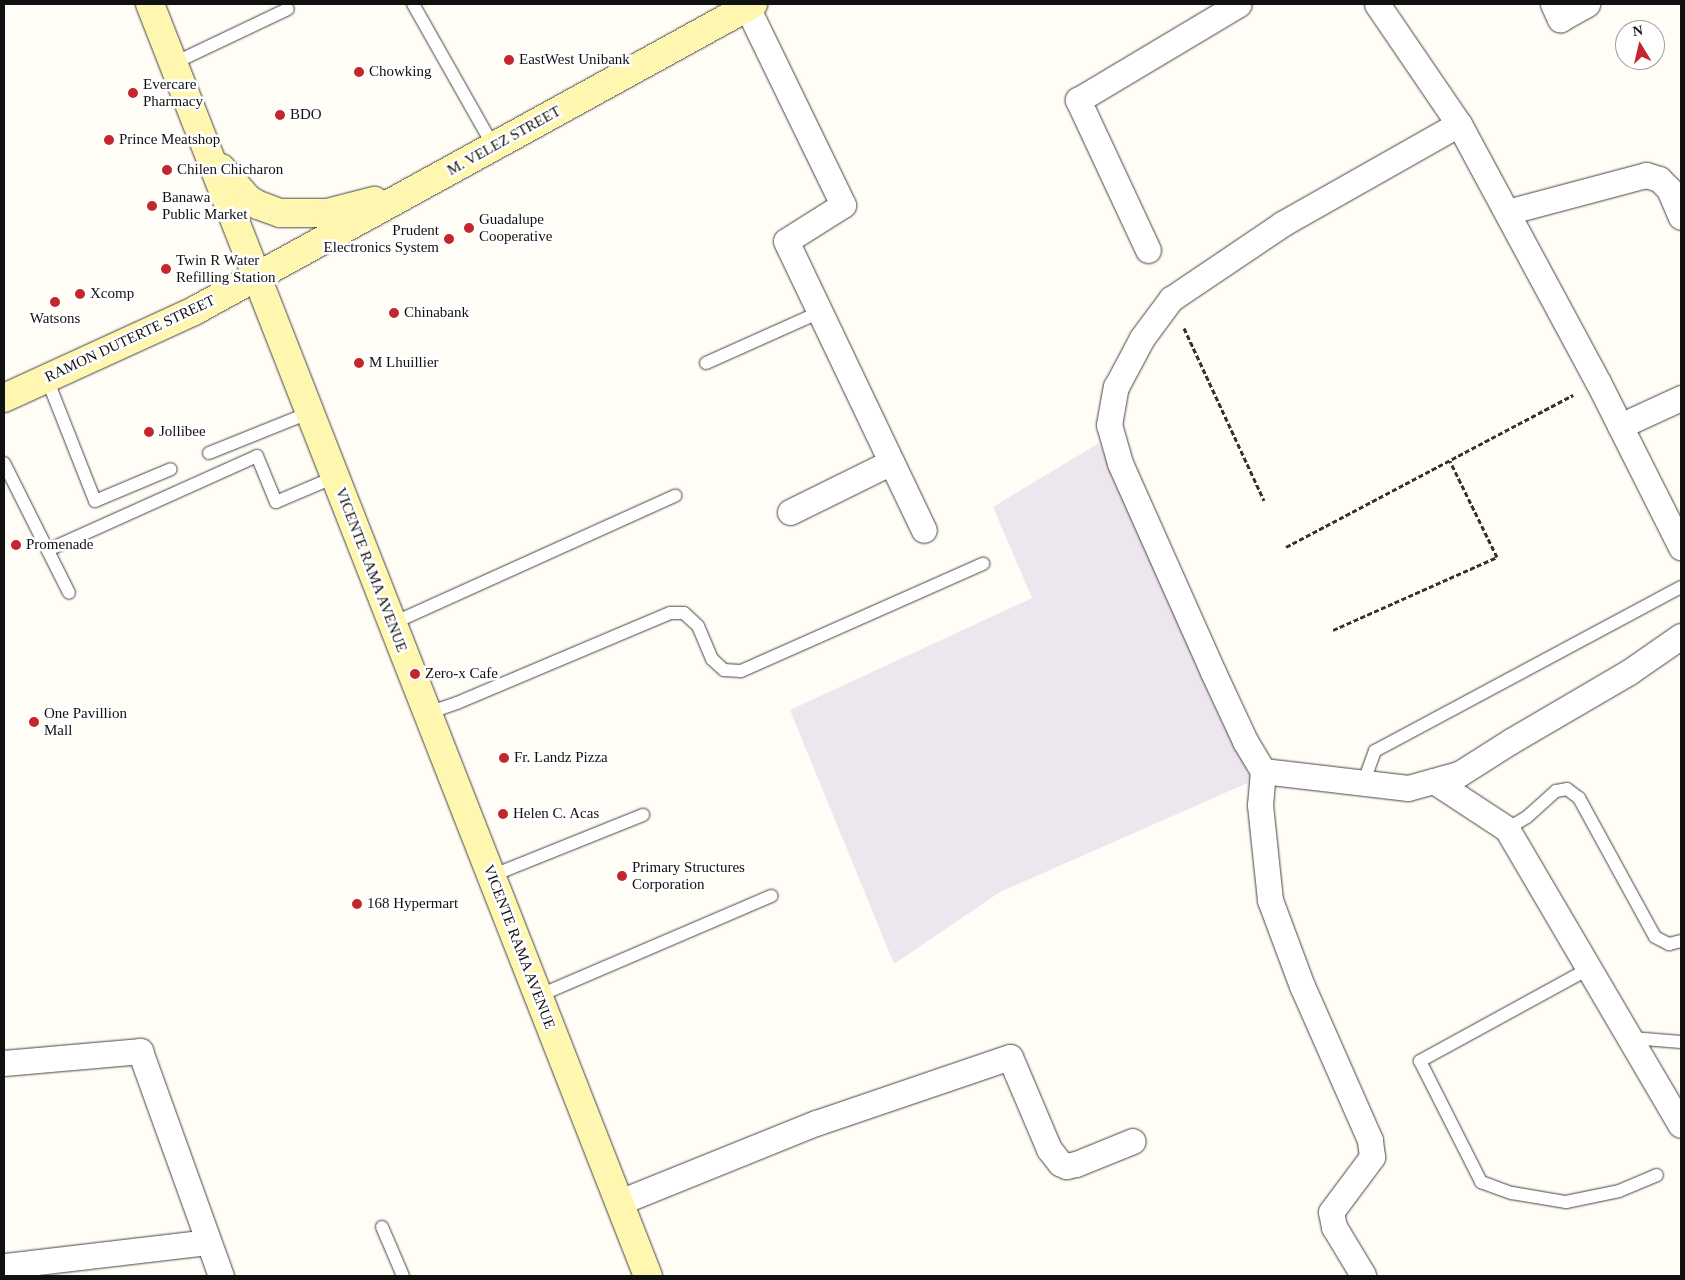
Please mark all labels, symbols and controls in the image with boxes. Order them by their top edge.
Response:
north arrow [1615,20,1665,70]
text: N [1632,22,1644,39]
place label: EastWest Unibank [519,51,630,69]
marker: EastWest Unibank [503,54,515,66]
place label: Chowking [369,63,432,81]
marker: Chowking [353,66,365,78]
place label: Evercare Pharmacy [143,75,203,110]
marker: Evercare Pharmacy [127,87,139,99]
street label: M. VELEZ STREET [444,102,564,180]
place label: BDO [290,106,322,124]
marker: BDO [274,109,286,121]
place label: Prince Meatshop [119,131,220,149]
marker: Prince Meatshop [103,134,115,146]
place label: Chilen Chicharon [177,161,283,179]
marker: Chilen Chicharon [161,164,173,176]
place label: Banawa Public Market [162,188,247,223]
marker: Banawa Public Market [146,200,158,212]
place label: Guadalupe Cooperative [479,210,552,245]
place label: Prudent Electronics System [324,221,439,256]
marker: Guadalupe Cooperative [463,222,475,234]
marker: Prudent Electronics System [443,233,455,245]
place label: Twin R Water Refilling Station [176,251,276,286]
marker: Twin R Water Refilling Station [160,263,172,275]
place label: Xcomp [90,285,134,303]
marker: Xcomp [74,288,86,300]
street label: RAMON DUTERTE STREET [42,292,218,386]
marker: Watsons [49,296,61,308]
place label: Chinabank [404,304,469,322]
marker: Chinabank [388,307,400,319]
place label: Watsons [30,310,80,328]
place label: M Lhuillier [369,354,439,372]
marker: M Lhuillier [353,357,365,369]
place label: Jollibee [159,423,206,441]
marker: Jollibee [143,426,155,438]
street label: VICENTE RAMA AVENUE [331,484,411,656]
place label: Promenade [26,536,93,554]
marker: Promenade [10,539,22,551]
place label: Zero-x Cafe [425,665,498,683]
marker: Zero-x Cafe [409,668,421,680]
place label: One Pavillion Mall [44,704,127,739]
marker: One Pavillion Mall [28,716,40,728]
place label: Fr. Landz Pizza [514,749,608,767]
marker: Fr. Landz Pizza [498,752,510,764]
place label: Helen C. Acas [513,805,600,823]
marker: Helen C. Acas [497,808,509,820]
place label: Primary Structures Corporation [632,858,745,893]
street label: VICENTE RAMA AVENUE [479,861,559,1033]
marker: Primary Structures Corporation [616,870,628,882]
place label: 168 Hypermart [367,895,458,913]
marker: 168 Hypermart [351,898,363,910]

